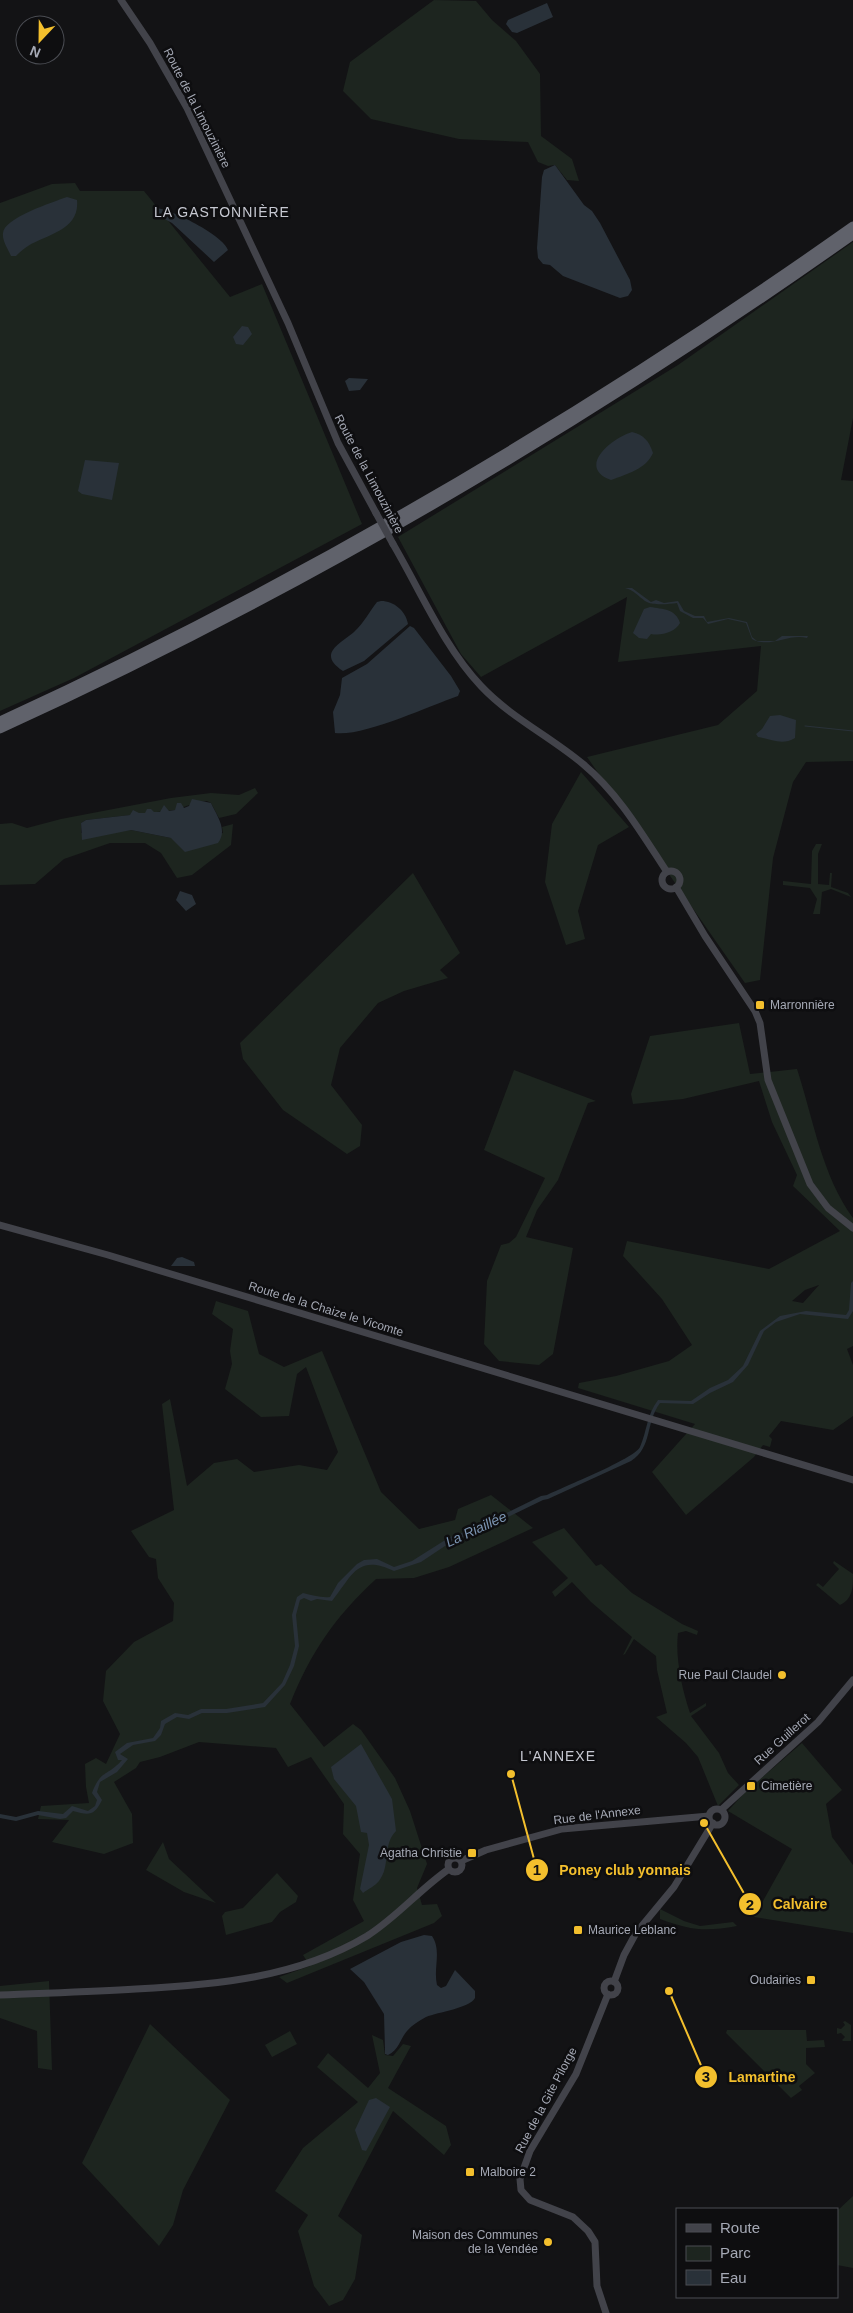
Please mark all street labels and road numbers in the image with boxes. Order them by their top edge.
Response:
street label: Route de la Limouzinière [161,46,234,171]
street label: Route de la Limouzinière [332,412,406,536]
street label: Route de la Chaize le Vicomte [247,1279,405,1339]
street label: Rue Guillerot [751,1710,813,1768]
street label: Rue de l'Annexe [553,1803,642,1827]
street label: Rue de la Gite Pilorge [512,2045,580,2155]

